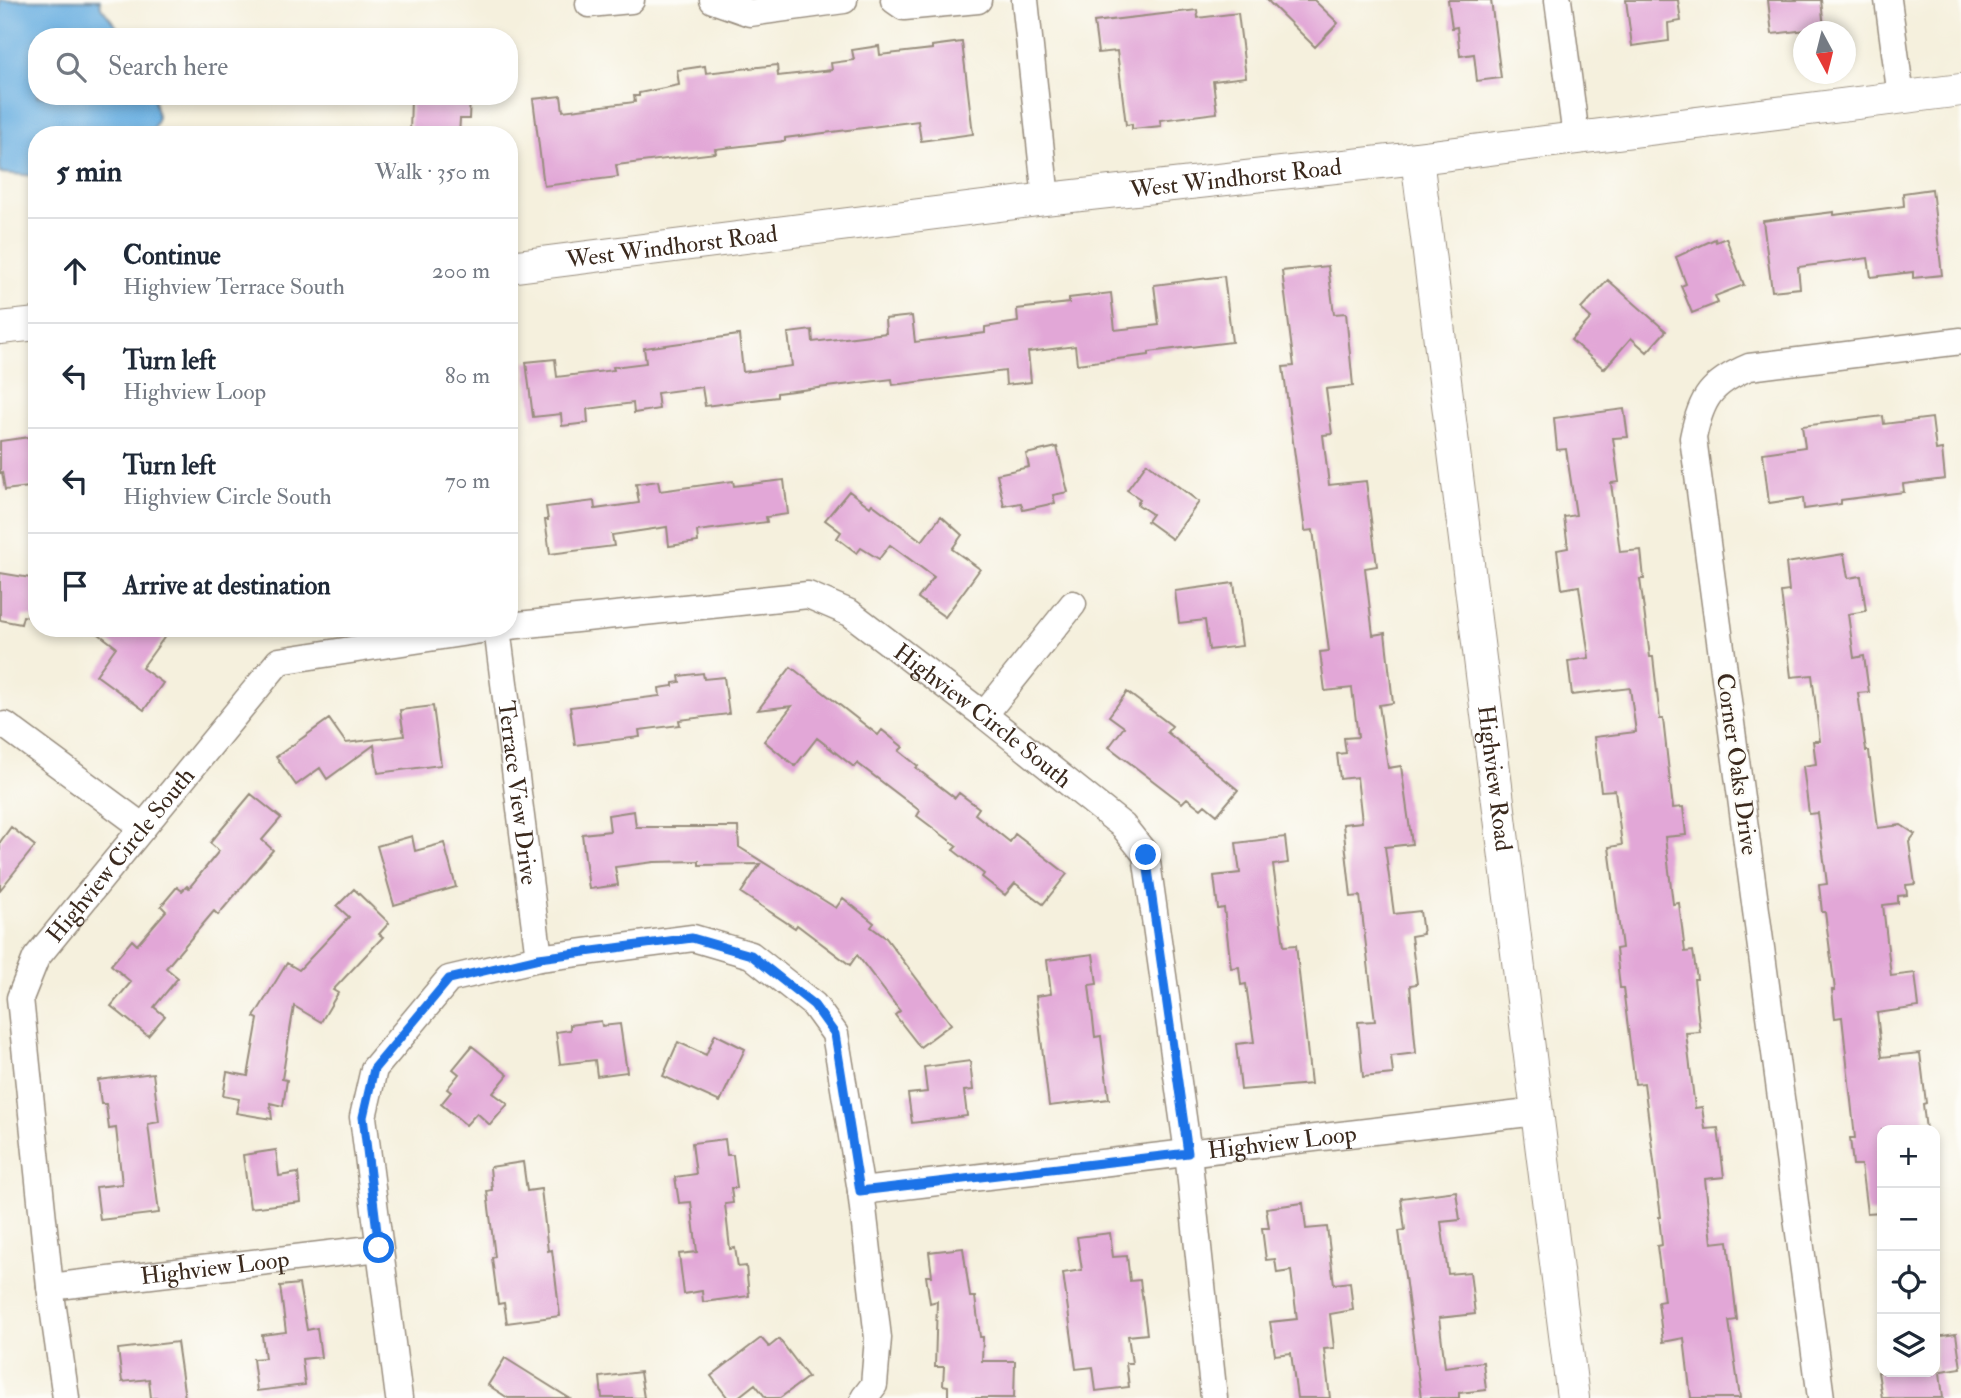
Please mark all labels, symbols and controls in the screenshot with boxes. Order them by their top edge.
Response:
north arrow [1793,21,1856,84]
search box [28,28,518,105]
icon: search [52,48,90,86]
text: Search here [108,51,228,83]
street label: West Windhorst Road [1127,151,1343,205]
text: 5 min [56,153,122,190]
text: Walk · 350 m [375,157,490,186]
street label: West Windhorst Road [563,218,779,275]
text: Continue [123,240,221,272]
icon: ahead [56,252,94,290]
text: 200 m [432,256,490,285]
text: Highview Terrace South [123,272,345,301]
text: Turn left [123,345,216,377]
icon: left [56,357,94,395]
text: 80 m [445,361,490,390]
text: Highview Loop [123,377,266,406]
text: Turn left [123,450,216,482]
icon: left [56,462,94,500]
text: 70 m [445,466,490,495]
text: Highview Circle South [123,482,332,511]
icon: arrive [56,567,94,605]
text: Arrive at destination [123,570,331,602]
street label: Highview Circle South [887,636,1079,795]
street label: Corner Oaks Drive [1709,671,1765,857]
street label: Terrace View Drive [491,699,545,887]
street label: Highview Road [1470,703,1520,853]
street label: Highview Circle South [39,760,202,949]
route end [1130,839,1161,870]
street label: Highview Loop [1206,1118,1358,1166]
map controls [1877,1125,1940,1377]
button: + [1877,1125,1940,1188]
button: − [1877,1188,1940,1251]
route start [363,1232,394,1263]
street label: Highview Loop [139,1243,291,1292]
button: locate [1877,1251,1940,1314]
button: layers [1877,1314,1940,1377]

